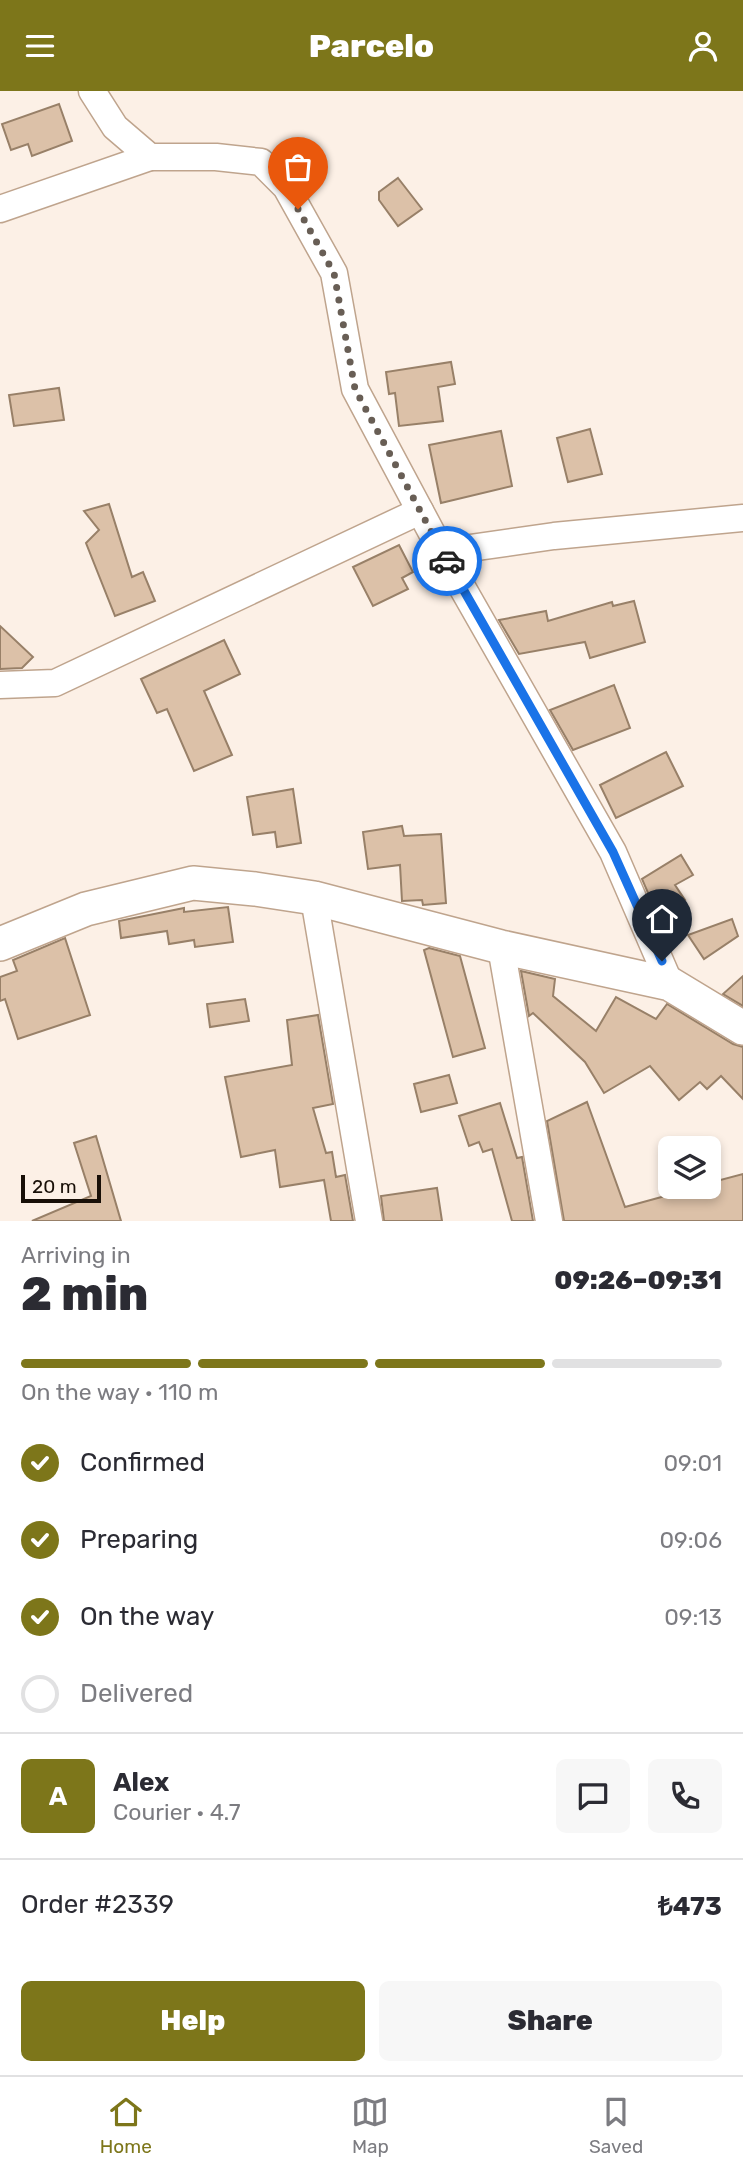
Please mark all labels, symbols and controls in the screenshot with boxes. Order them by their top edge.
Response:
icon: menu [21,27,59,65]
text: Parcelo [309,27,434,65]
icon: person [684,27,722,65]
pin [268,137,328,209]
icon: bag [279,148,317,186]
courier [412,526,482,596]
icon: car [428,542,466,580]
pin [632,889,692,961]
icon: home [643,900,681,938]
map controls [658,1136,721,1199]
button: layers [658,1136,721,1199]
scale bar [21,1172,102,1204]
text: 20 m [32,1175,77,1198]
text: Arriving in [21,1241,131,1269]
text: 09:26–09:31 [554,1265,722,1296]
text: 2 min [21,1267,148,1322]
text: On the way · 110 m [21,1378,219,1406]
icon: check [21,1444,59,1482]
text: Confirmed [80,1447,205,1478]
text: 09:01 [663,1449,722,1477]
icon: check [21,1521,59,1559]
text: Preparing [80,1524,198,1555]
text: 09:06 [659,1526,722,1554]
icon: check [21,1598,59,1636]
text: On the way [80,1601,214,1632]
text: 09:13 [664,1603,722,1631]
text: Delivered [80,1678,193,1709]
button: chat [556,1759,630,1833]
button: phone [648,1759,722,1833]
text: Alex [113,1767,169,1798]
text: A [49,1781,67,1812]
text: Courier · 4.7 [113,1798,240,1826]
text: Order #2339 [21,1889,174,1920]
text: ₺473 [658,1891,722,1922]
button: Help [21,1981,365,2061]
button: Share [379,1981,722,2061]
tab: Home [100,2093,152,2158]
tab: Map [351,2093,389,2158]
tab: Saved [589,2093,643,2158]

